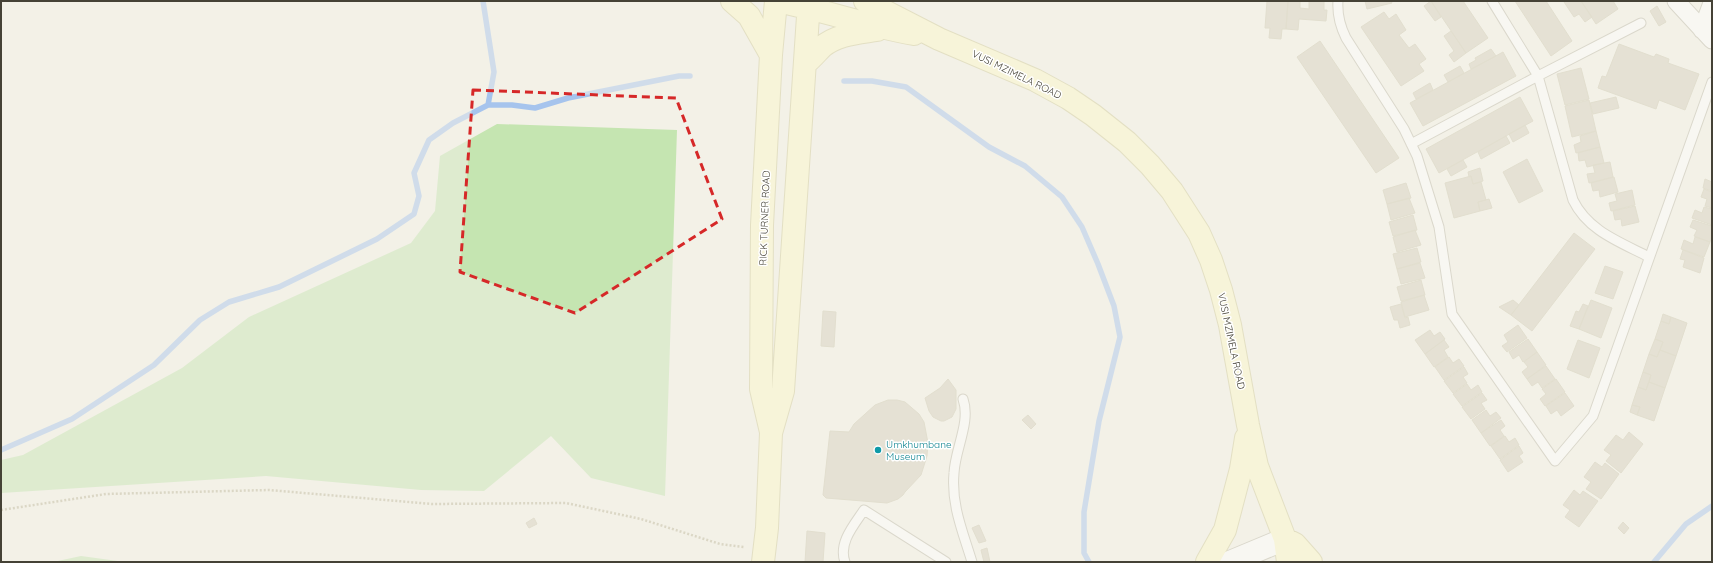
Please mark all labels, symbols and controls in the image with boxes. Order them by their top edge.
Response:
street label: VUSI MZIMELA ROAD [970,47,1064,102]
street label: RICK TURNER ROAD [756,170,773,266]
street label: VUSI MZIMELA ROAD [1215,292,1248,390]
place label: Umkhumbane Museum [886,438,952,463]
marker: Umkhumbane Museum [873,445,883,455]

